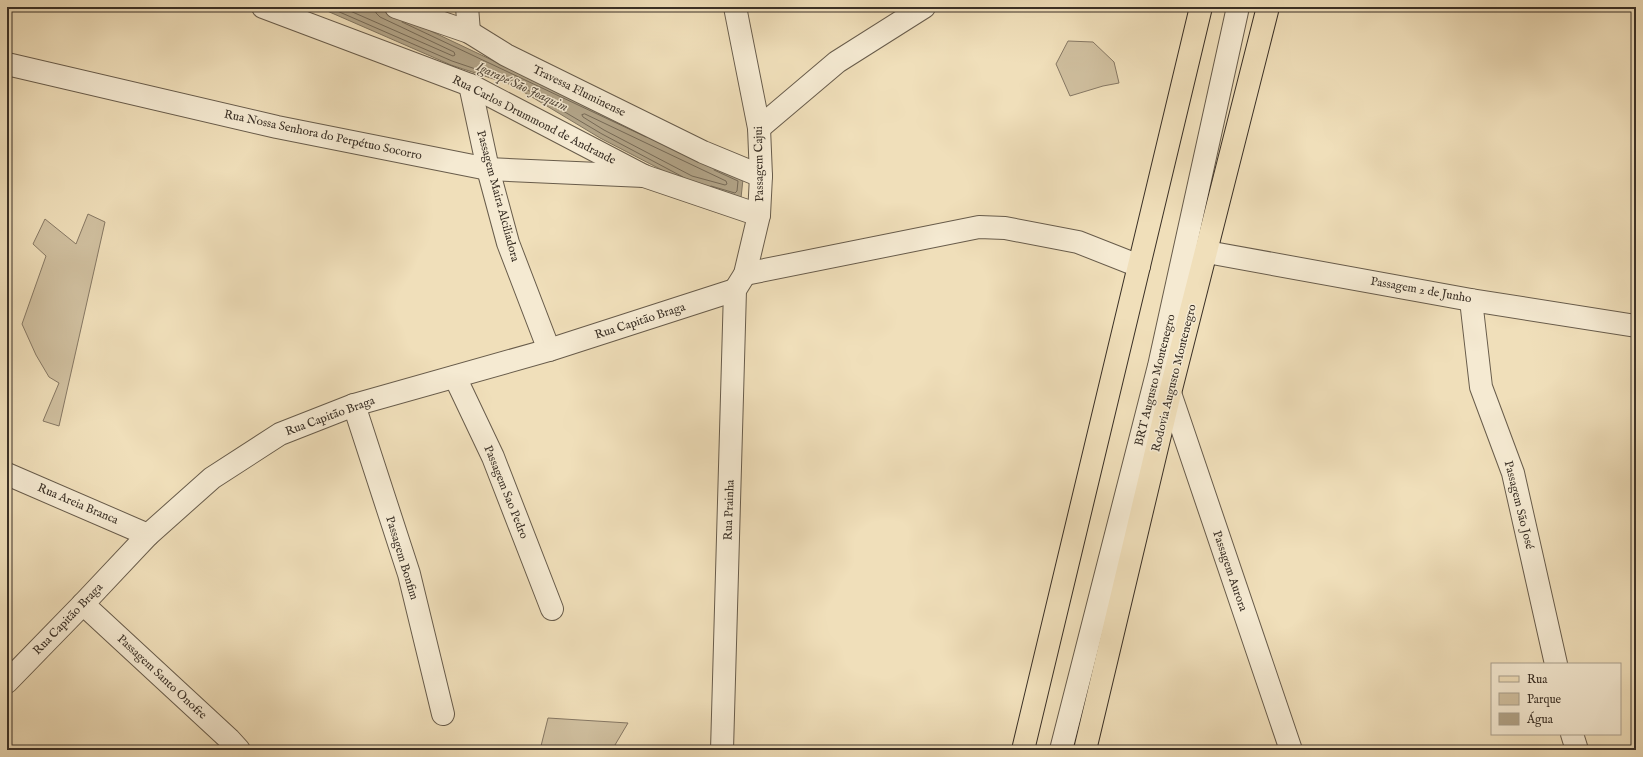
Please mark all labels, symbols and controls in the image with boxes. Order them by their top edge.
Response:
water label: Igarapé São Joaquim [472,58,571,117]
street label: Travessa Fluminense [530,62,629,120]
street label: Rua Carlos Drummond de Andrande [450,72,619,168]
street label: Rua Nossa Senhora do Perpétuo Socorro [222,107,424,164]
street label: Passagem Cajui [751,126,767,202]
street label: Passagem Maira Alciliadora [473,129,523,264]
street label: Passagem 2 de Junho [1369,274,1473,307]
street label: Rua Capitão Braga [593,299,688,344]
street label: Rodovia Augusto Montenegro [1148,302,1200,454]
street label: BRT Augusto Montenegro [1131,312,1179,448]
street label: Rua Capitão Braga [283,393,378,440]
street label: Passagem Sao Pedro [480,443,532,541]
street label: Passagem São José [1500,459,1537,552]
street label: Rua Prainha [720,479,738,541]
street label: Rua Areia Branca [35,480,121,528]
street label: Passagem Bonfim [382,514,422,602]
street label: Passagem Aurora [1209,529,1251,614]
street label: Rua Capitão Braga [30,579,107,659]
street label: Passagem Santo Onofre [114,631,210,723]
legend [1491,663,1621,735]
text: Rua [1527,672,1548,687]
text: Parque [1527,692,1562,708]
text: Água [1526,711,1554,727]

